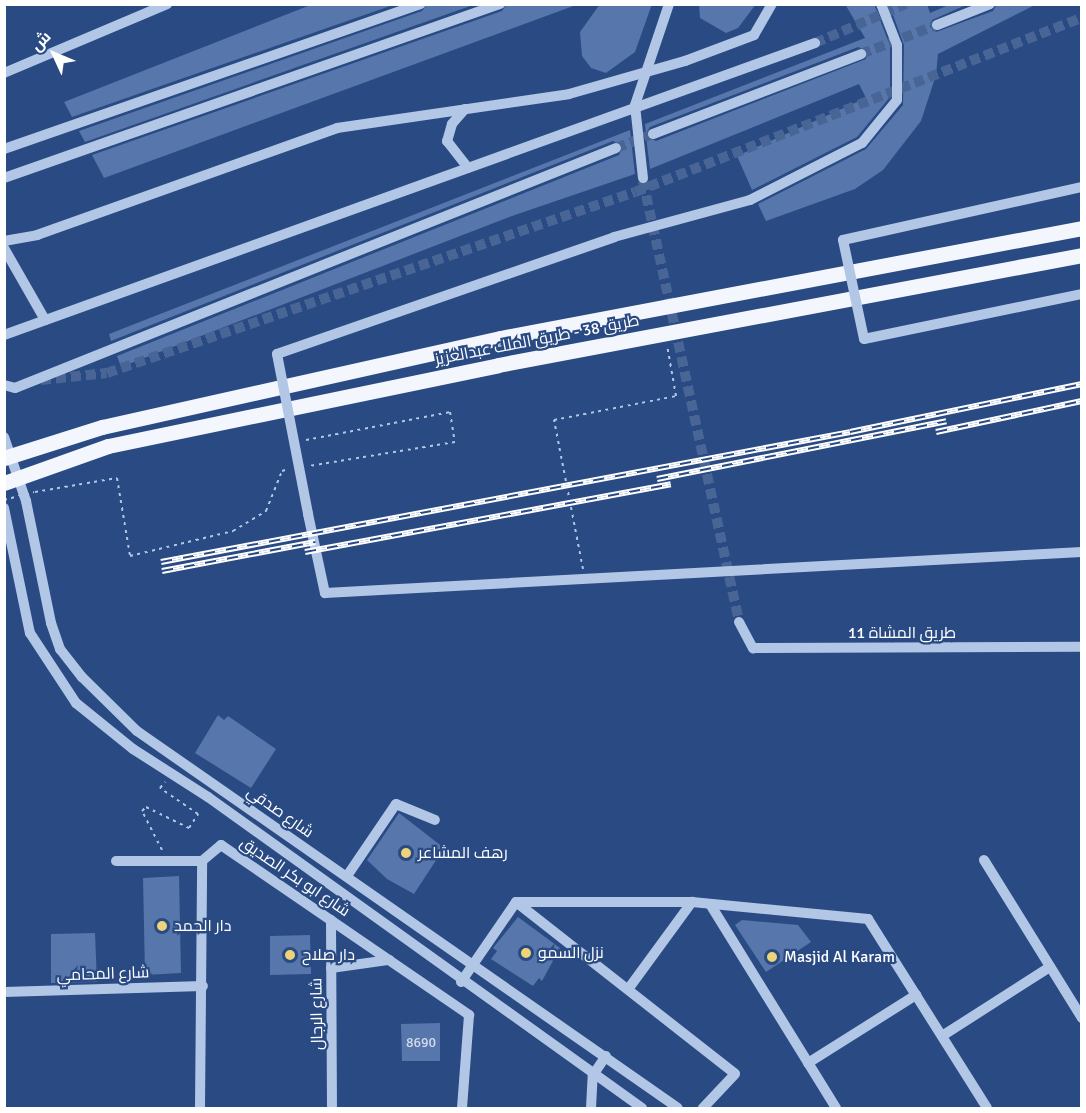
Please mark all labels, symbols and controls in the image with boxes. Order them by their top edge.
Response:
north arrow [24,24,84,84]
text: ش [27,27,55,56]
street label: طريق 38 - طريق الملك عبدالعزيز [433,311,641,369]
street label: طريق المشاة 11 [848,623,956,643]
street label: شارع صدقي [243,782,317,842]
street label: شارع ابو بكر الصديق [236,833,354,921]
place label: رهف المشاعر [418,843,508,863]
marker: رهف المشاعر [399,846,413,860]
place label: دار الحمد [174,916,231,936]
marker: دار الحمد [155,919,169,933]
place label: نزل السمو [538,943,604,963]
place label: دار صلاح [302,945,355,965]
marker: نزل السمو [519,946,533,960]
place label: Masjid Al Karam [784,947,895,967]
marker: دار صلاح [283,948,297,962]
marker: Masjid Al Karam [765,950,779,964]
street label: شارع المحامي [56,963,150,985]
street label: شارع الرجال [307,978,327,1050]
house number: 8690 [406,1035,436,1051]

